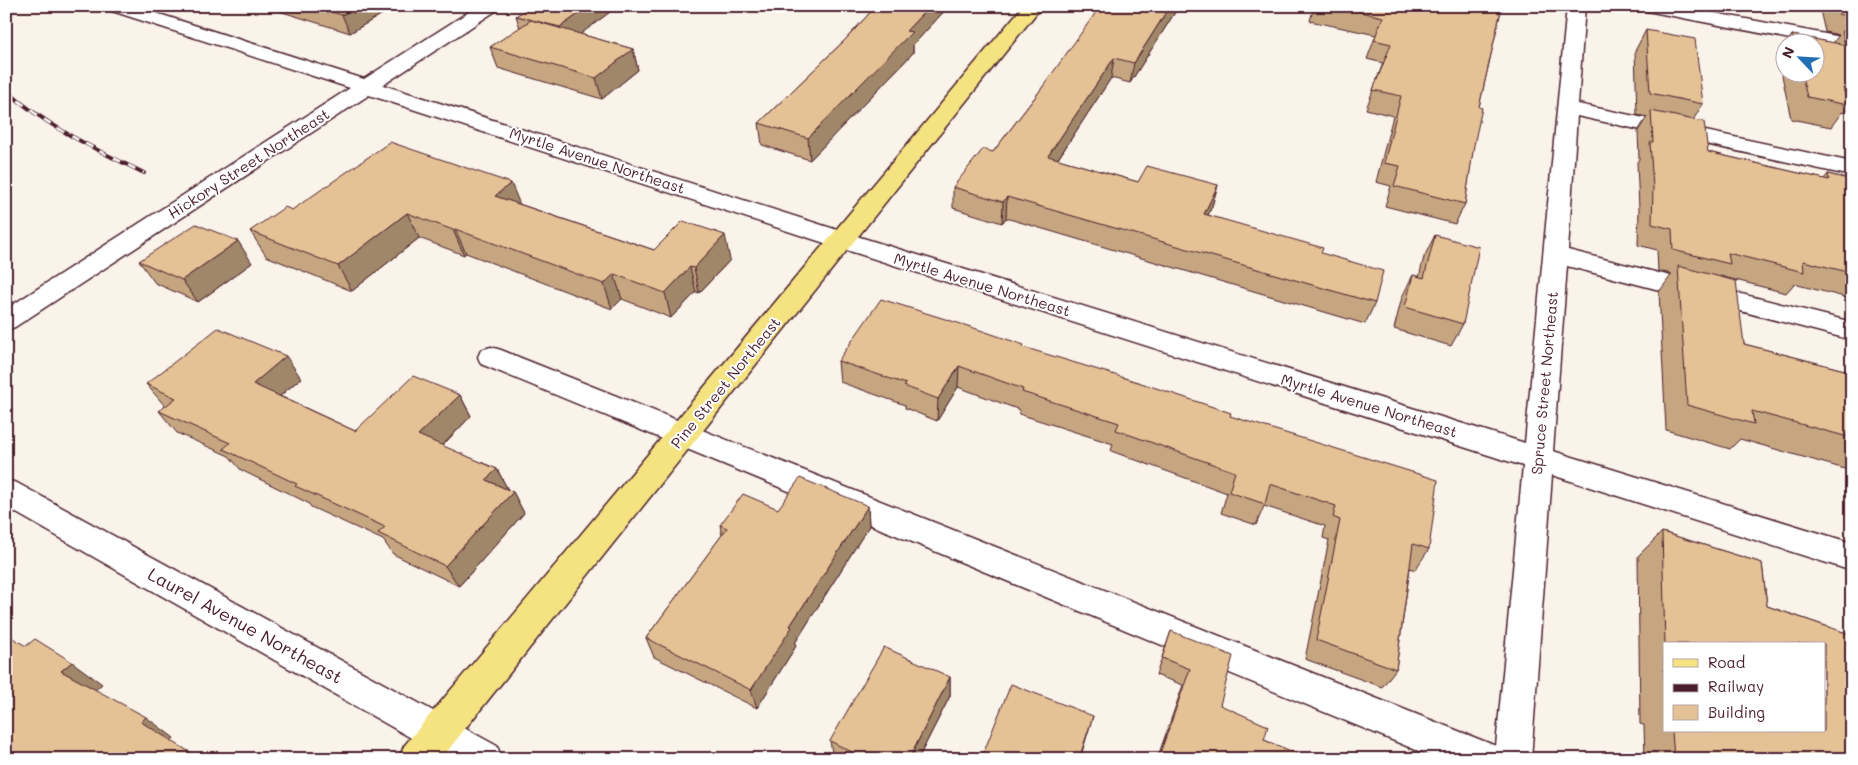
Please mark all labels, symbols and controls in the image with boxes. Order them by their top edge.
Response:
north arrow [1776,32,1826,82]
text: N [1777,43,1799,61]
street label: Hickory Street Northeast [164,103,333,223]
street label: Myrtle Avenue Northeast [507,122,688,198]
street label: Myrtle Avenue Northeast [892,248,1073,320]
street label: Spruce Street Northeast [1526,290,1562,475]
street label: Pine Street Northeast [666,312,785,452]
street label: Myrtle Avenue Northeast [1279,369,1460,441]
street label: Laurel Avenue Northeast [144,562,347,689]
legend [1663,642,1826,732]
text: Road [1708,652,1745,672]
text: Railway [1708,676,1764,696]
text: Building [1708,702,1765,722]

